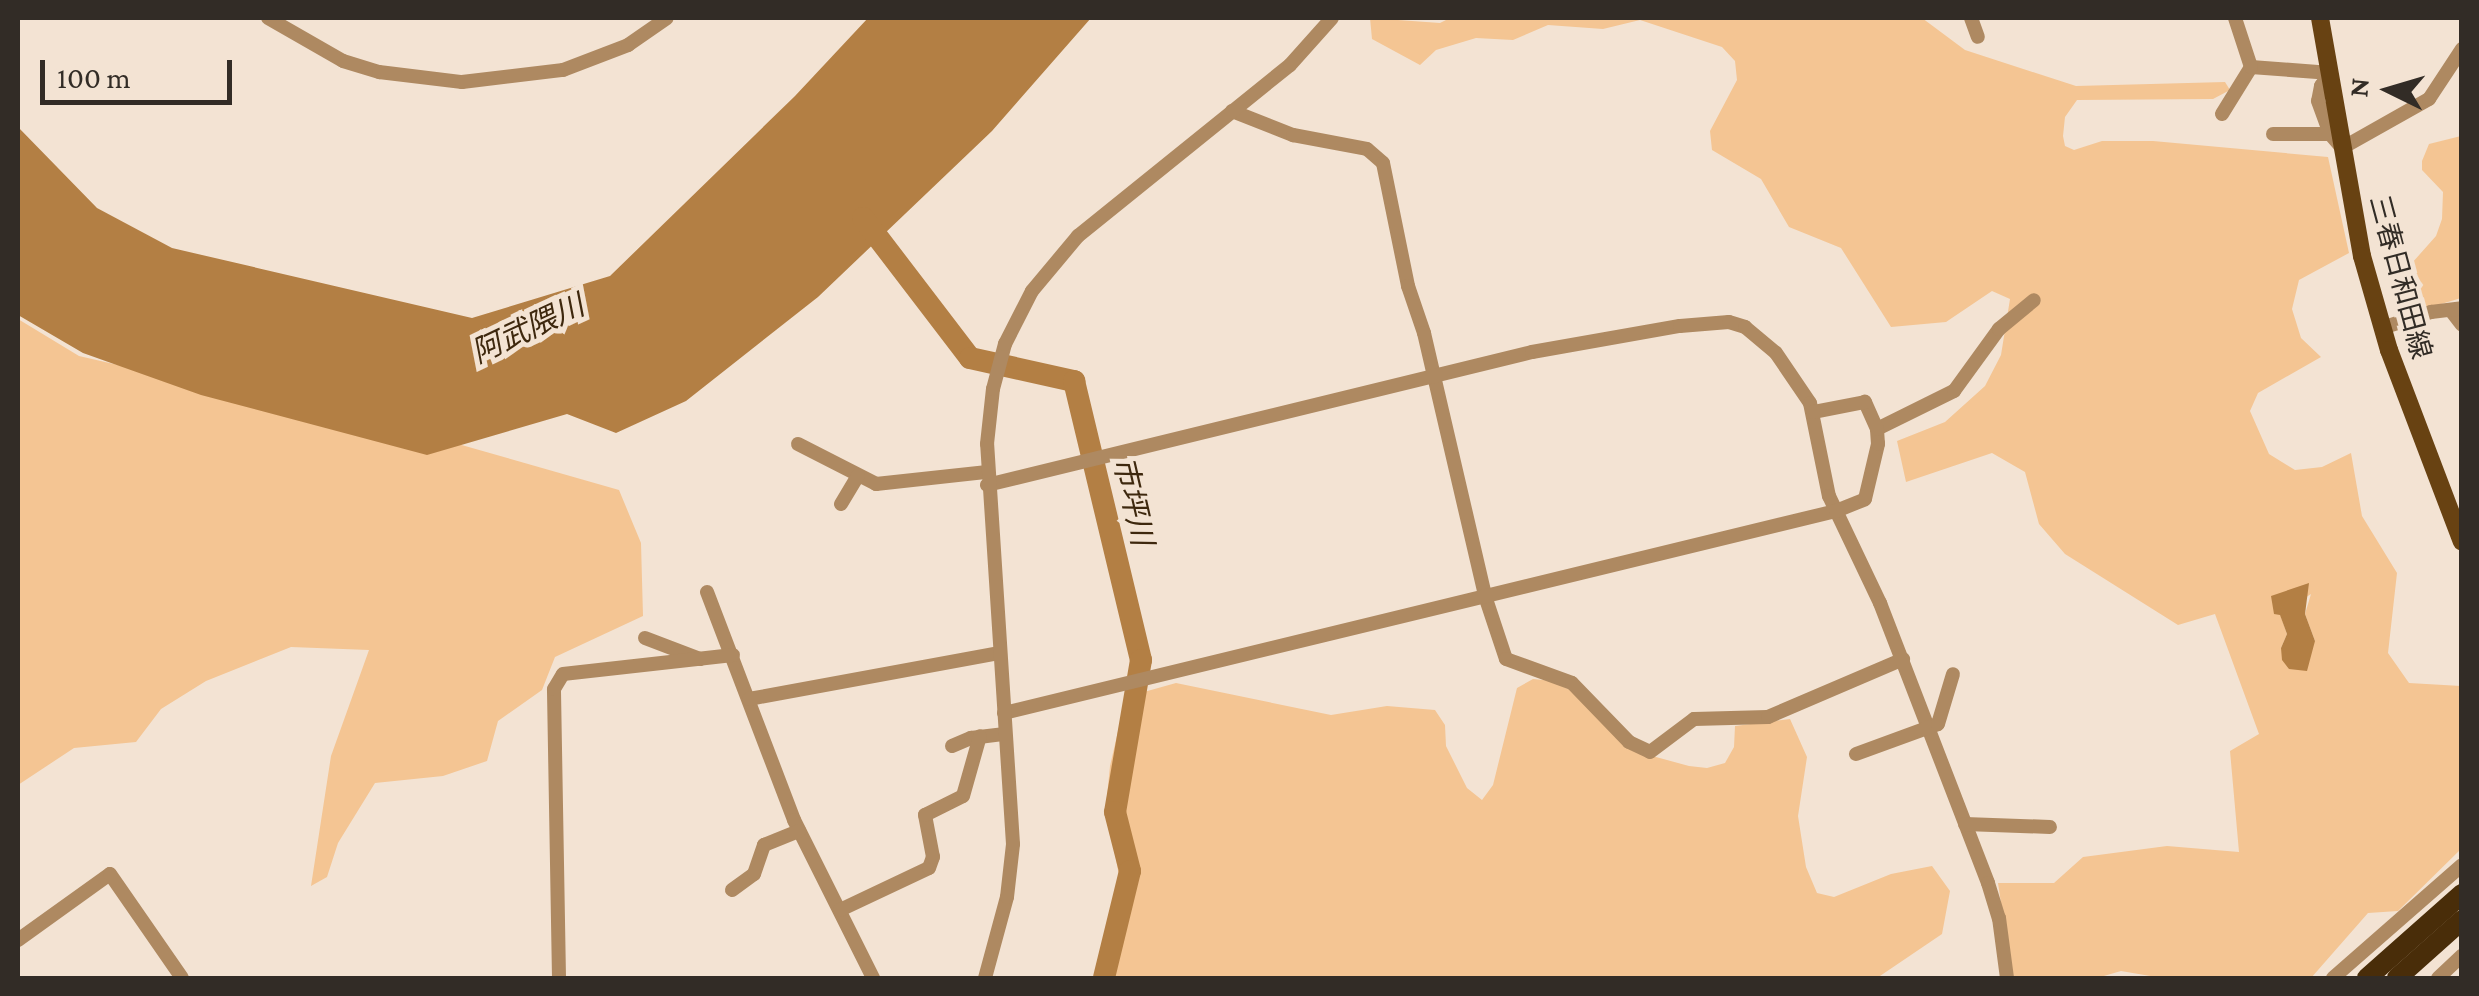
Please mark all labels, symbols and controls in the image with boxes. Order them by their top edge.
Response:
scale bar [45,40,238,102]
north arrow [2339,40,2439,140]
text: 100 m [57,61,131,94]
text: N [2342,76,2375,98]
street label: 三春日和田線 [2362,192,2438,362]
water label: 阿武隈川 [466,287,590,371]
water label: 市坪川 [1105,453,1161,549]

